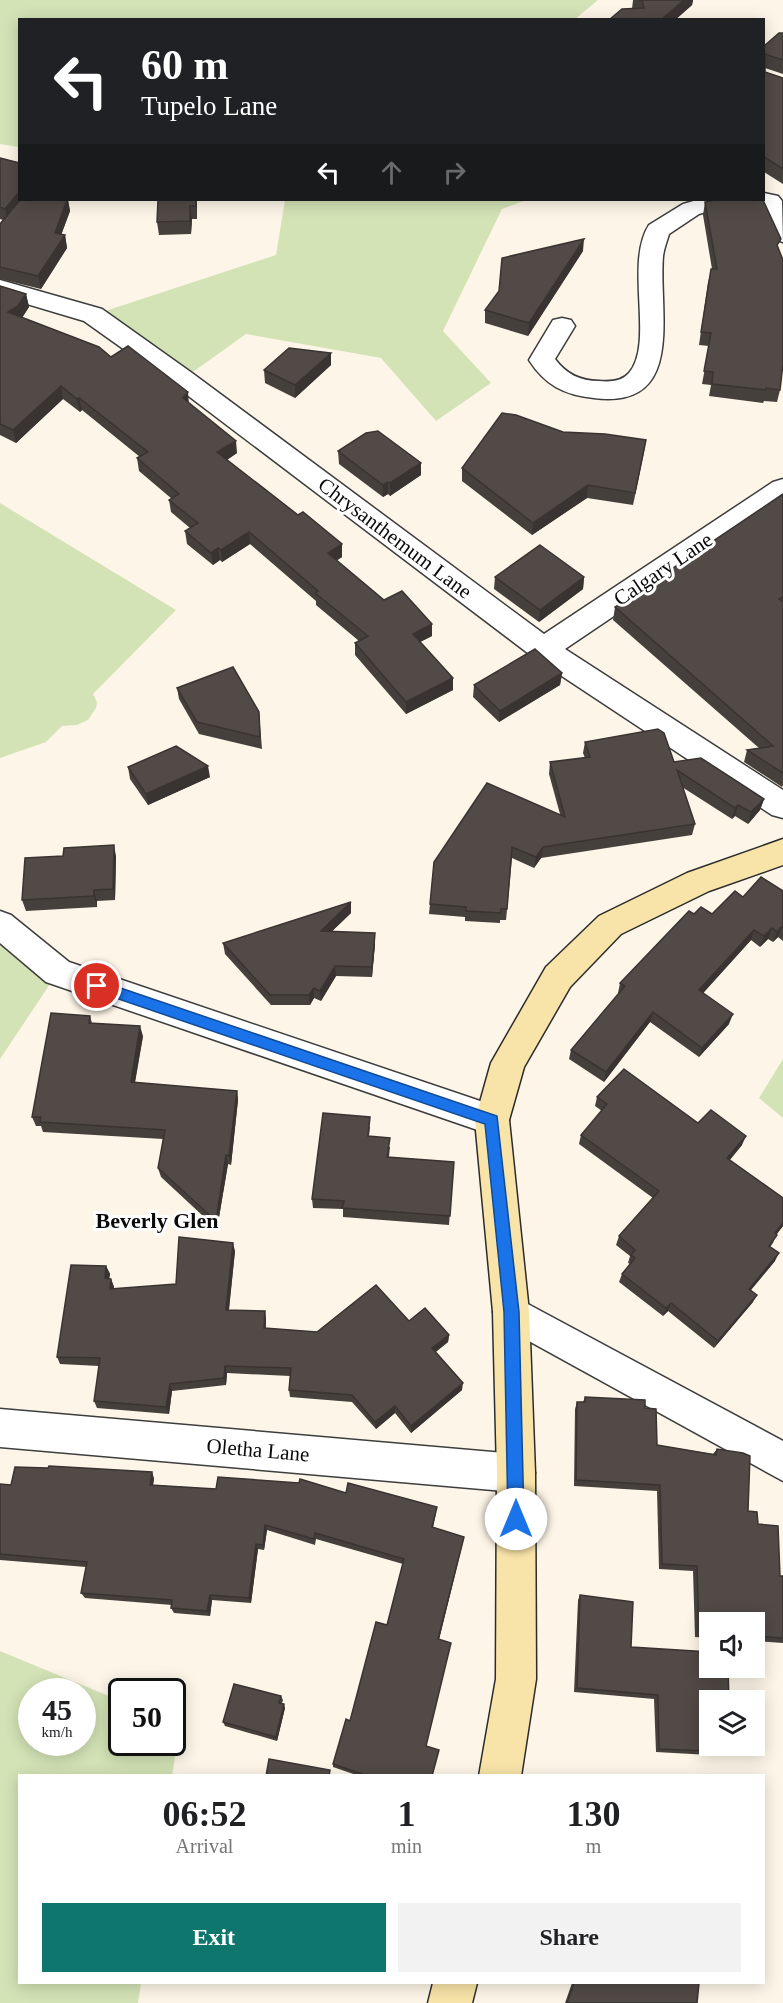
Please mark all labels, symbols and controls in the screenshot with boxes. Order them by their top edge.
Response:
icon: left [42,42,120,120]
text: 60 m [141,42,229,88]
text: Tupelo Lane [141,91,277,121]
icon: left [312,156,345,189]
icon: ahead [375,156,408,189]
icon: right [438,156,471,189]
street label: Chrysanthemum Lane [313,472,477,604]
street label: Calgary Lane [609,527,717,611]
pin [71,960,122,1011]
icon: arrive [80,969,113,1002]
district label: Beverly Glen [96,1208,218,1233]
street label: Oletha Lane [206,1434,310,1466]
position arrow [484,1487,548,1551]
map controls [699,1612,765,1756]
button: sound [699,1612,765,1678]
speed limit sign: 50 [108,1678,186,1756]
button: layers [699,1690,765,1756]
text: 45 [42,1693,72,1726]
text: km/h [42,1724,72,1740]
text: 06:52 [162,1794,246,1834]
text: 1 [398,1794,416,1834]
text: 130 [567,1794,621,1834]
text: Arrival [176,1835,233,1857]
text: min [391,1835,422,1857]
text: m [586,1835,601,1857]
button: Exit [42,1903,386,1972]
button: Share [398,1903,741,1972]

